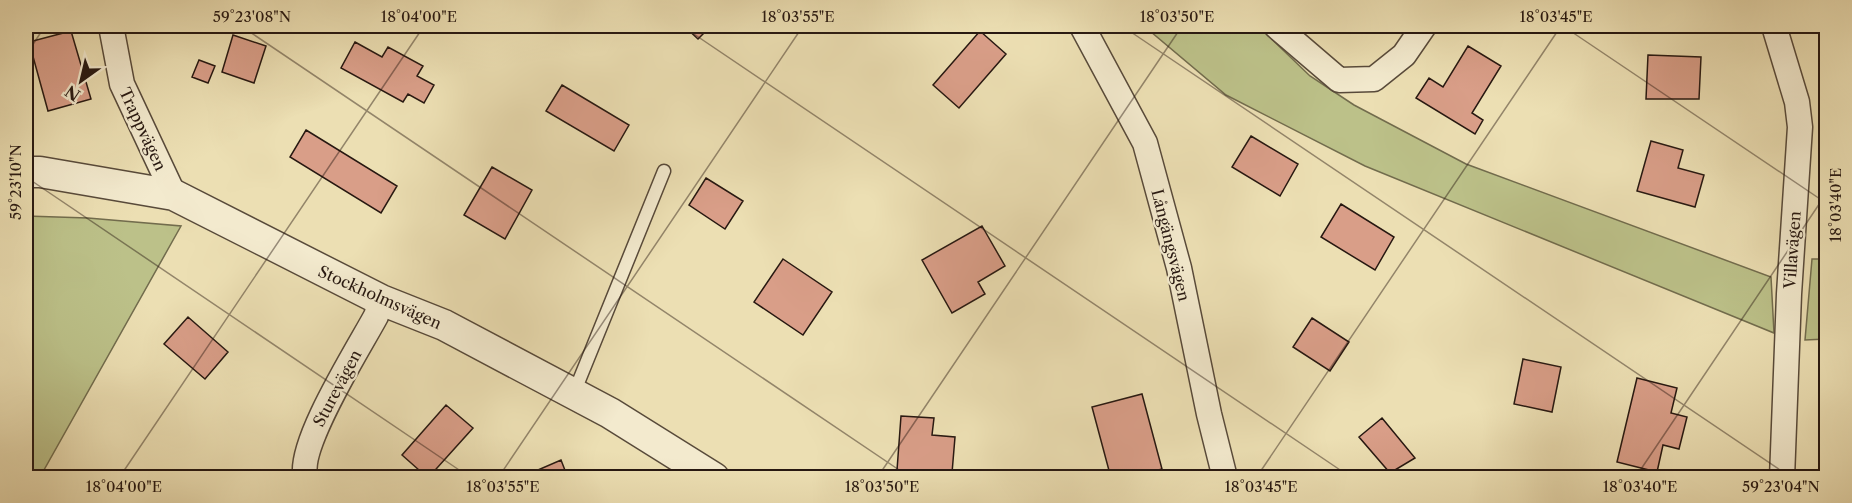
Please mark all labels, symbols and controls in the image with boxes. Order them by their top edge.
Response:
text: 59°23'08"N [213,7,291,26]
text: 18°04'00"E [381,7,457,26]
text: 18°03'55"E [761,7,835,26]
text: 18°03'50"E [1140,7,1214,26]
text: 18°03'45"E [1519,7,1593,26]
north arrow [51,51,111,111]
text: N [61,81,84,106]
street label: Trappvägen [115,84,171,174]
text: 59°23'10"N [6,144,25,220]
text: 18°03'40"E [1826,168,1845,242]
street label: Långängsvägen [1147,187,1195,303]
street label: Villavägen [1779,210,1805,291]
street label: Stockholmsvägen [315,261,445,333]
street label: Sturevägen [308,346,366,430]
text: 18°04'00"E [86,477,162,496]
text: 18°03'55"E [466,477,540,496]
text: 18°03'50"E [845,477,919,496]
text: 18°03'45"E [1224,477,1298,496]
text: 18°03'40"E [1603,477,1677,496]
text: 59°23'04"N [1742,477,1820,496]

